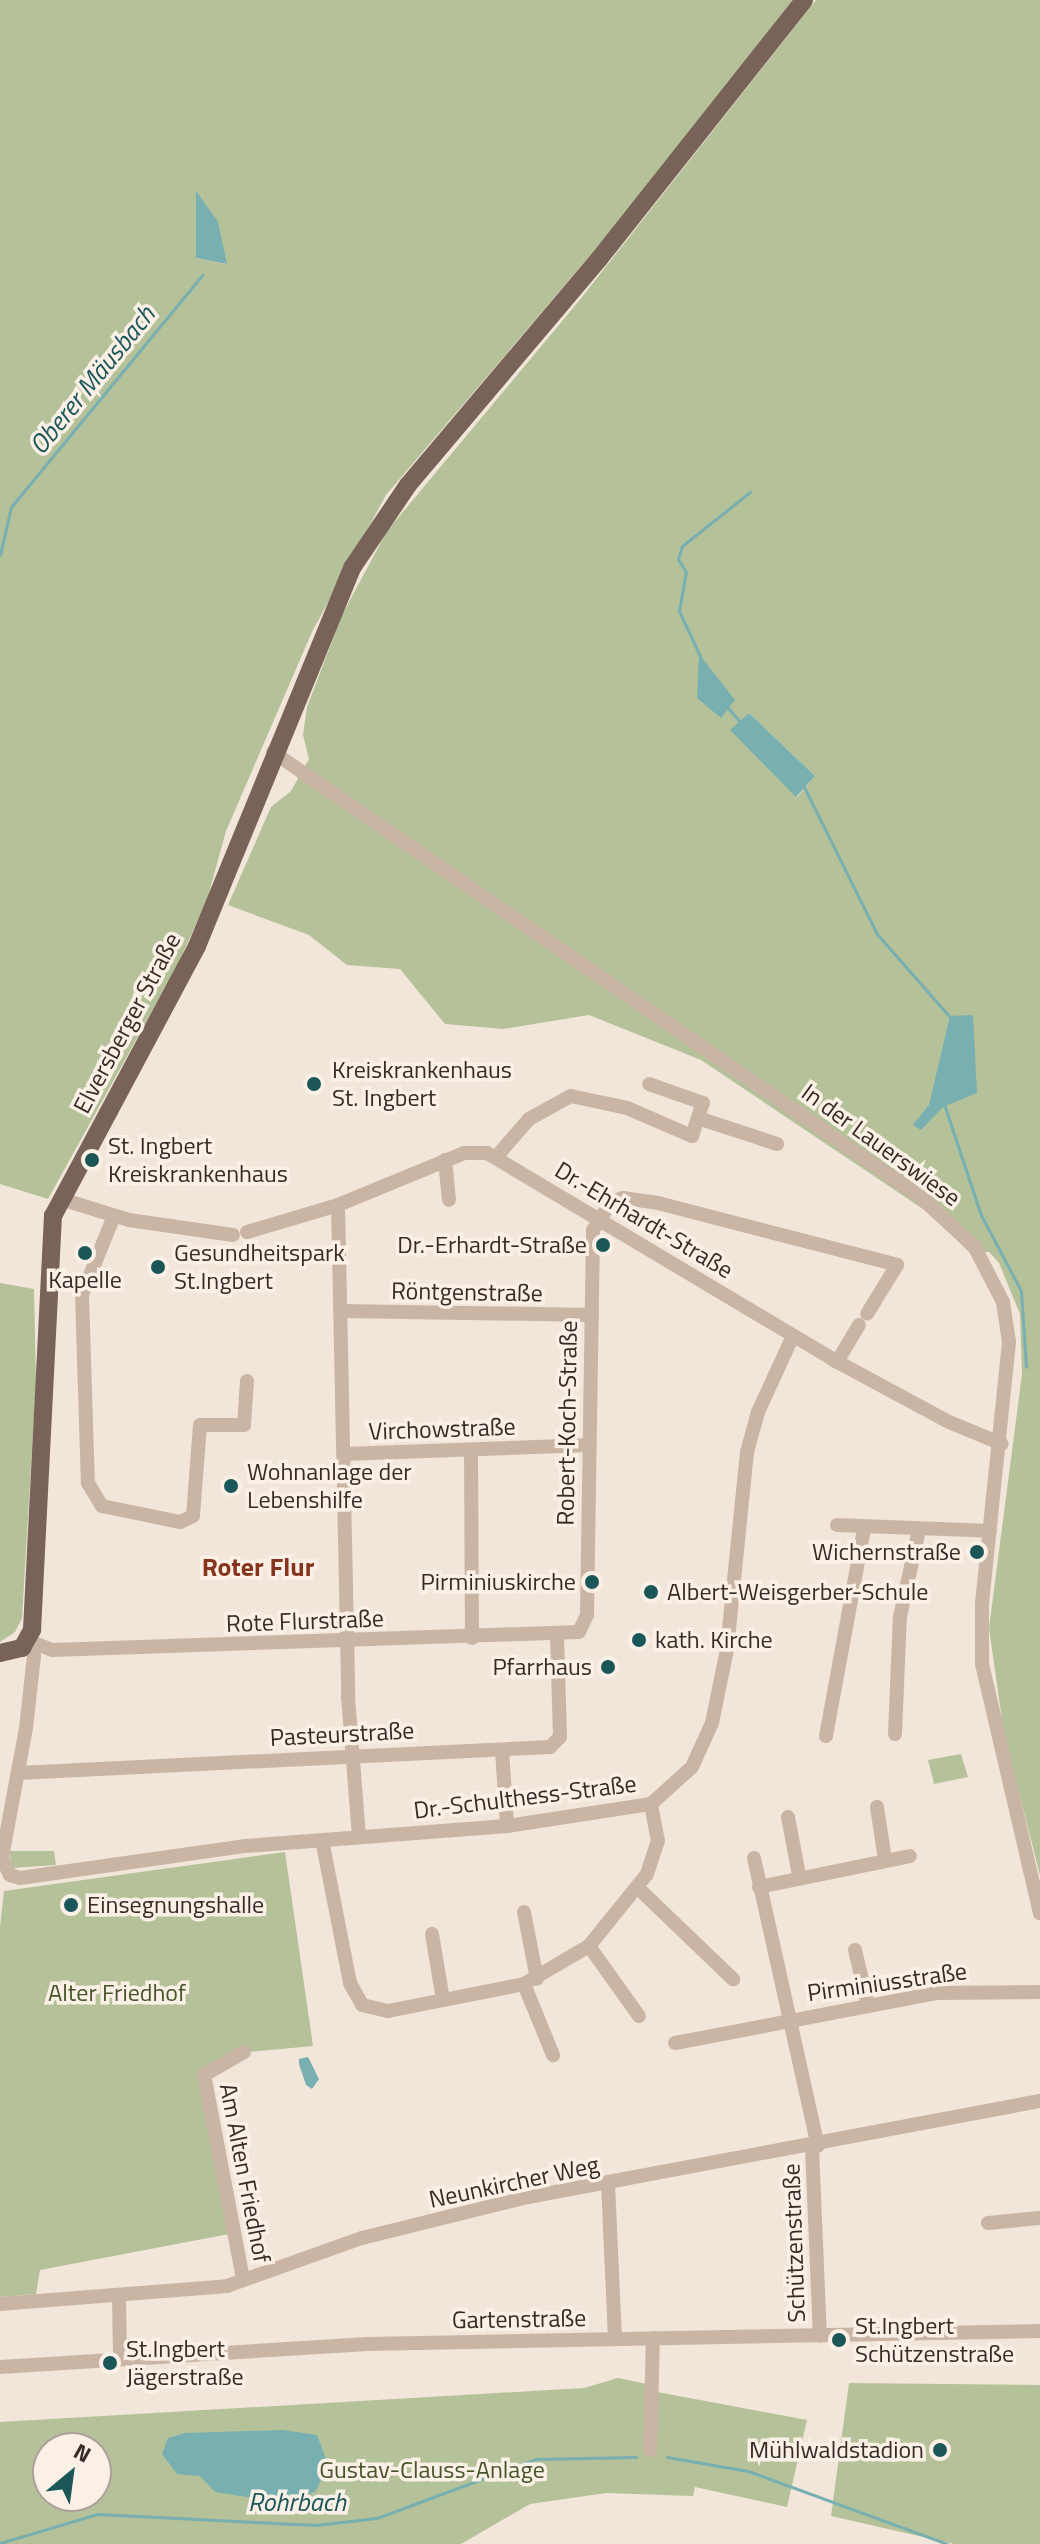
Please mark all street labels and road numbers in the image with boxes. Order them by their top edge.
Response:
street label: Elversberger Straße [67,928,187,1118]
street label: In der Lauerswiese [796,1078,966,1212]
street label: Dr.-Ehrhardt-Straße [550,1155,738,1285]
street label: Röntgenstraße [391,1276,543,1308]
street label: Robert-Koch-Straße [551,1320,583,1526]
street label: Virchowstraße [368,1412,516,1446]
street label: Rote Flurstraße [226,1604,384,1638]
street label: Pasteurstraße [269,1716,415,1752]
street label: Dr.-Schulthess-Straße [412,1769,638,1825]
street label: Pirminiusstraße [805,1957,969,2007]
street label: Am Alten Friedhof [213,2081,277,2265]
street label: Neunkircher Weg [426,2150,602,2214]
street label: Schützenstraße [777,2163,811,2323]
street label: Gartenstraße [452,2303,586,2335]

